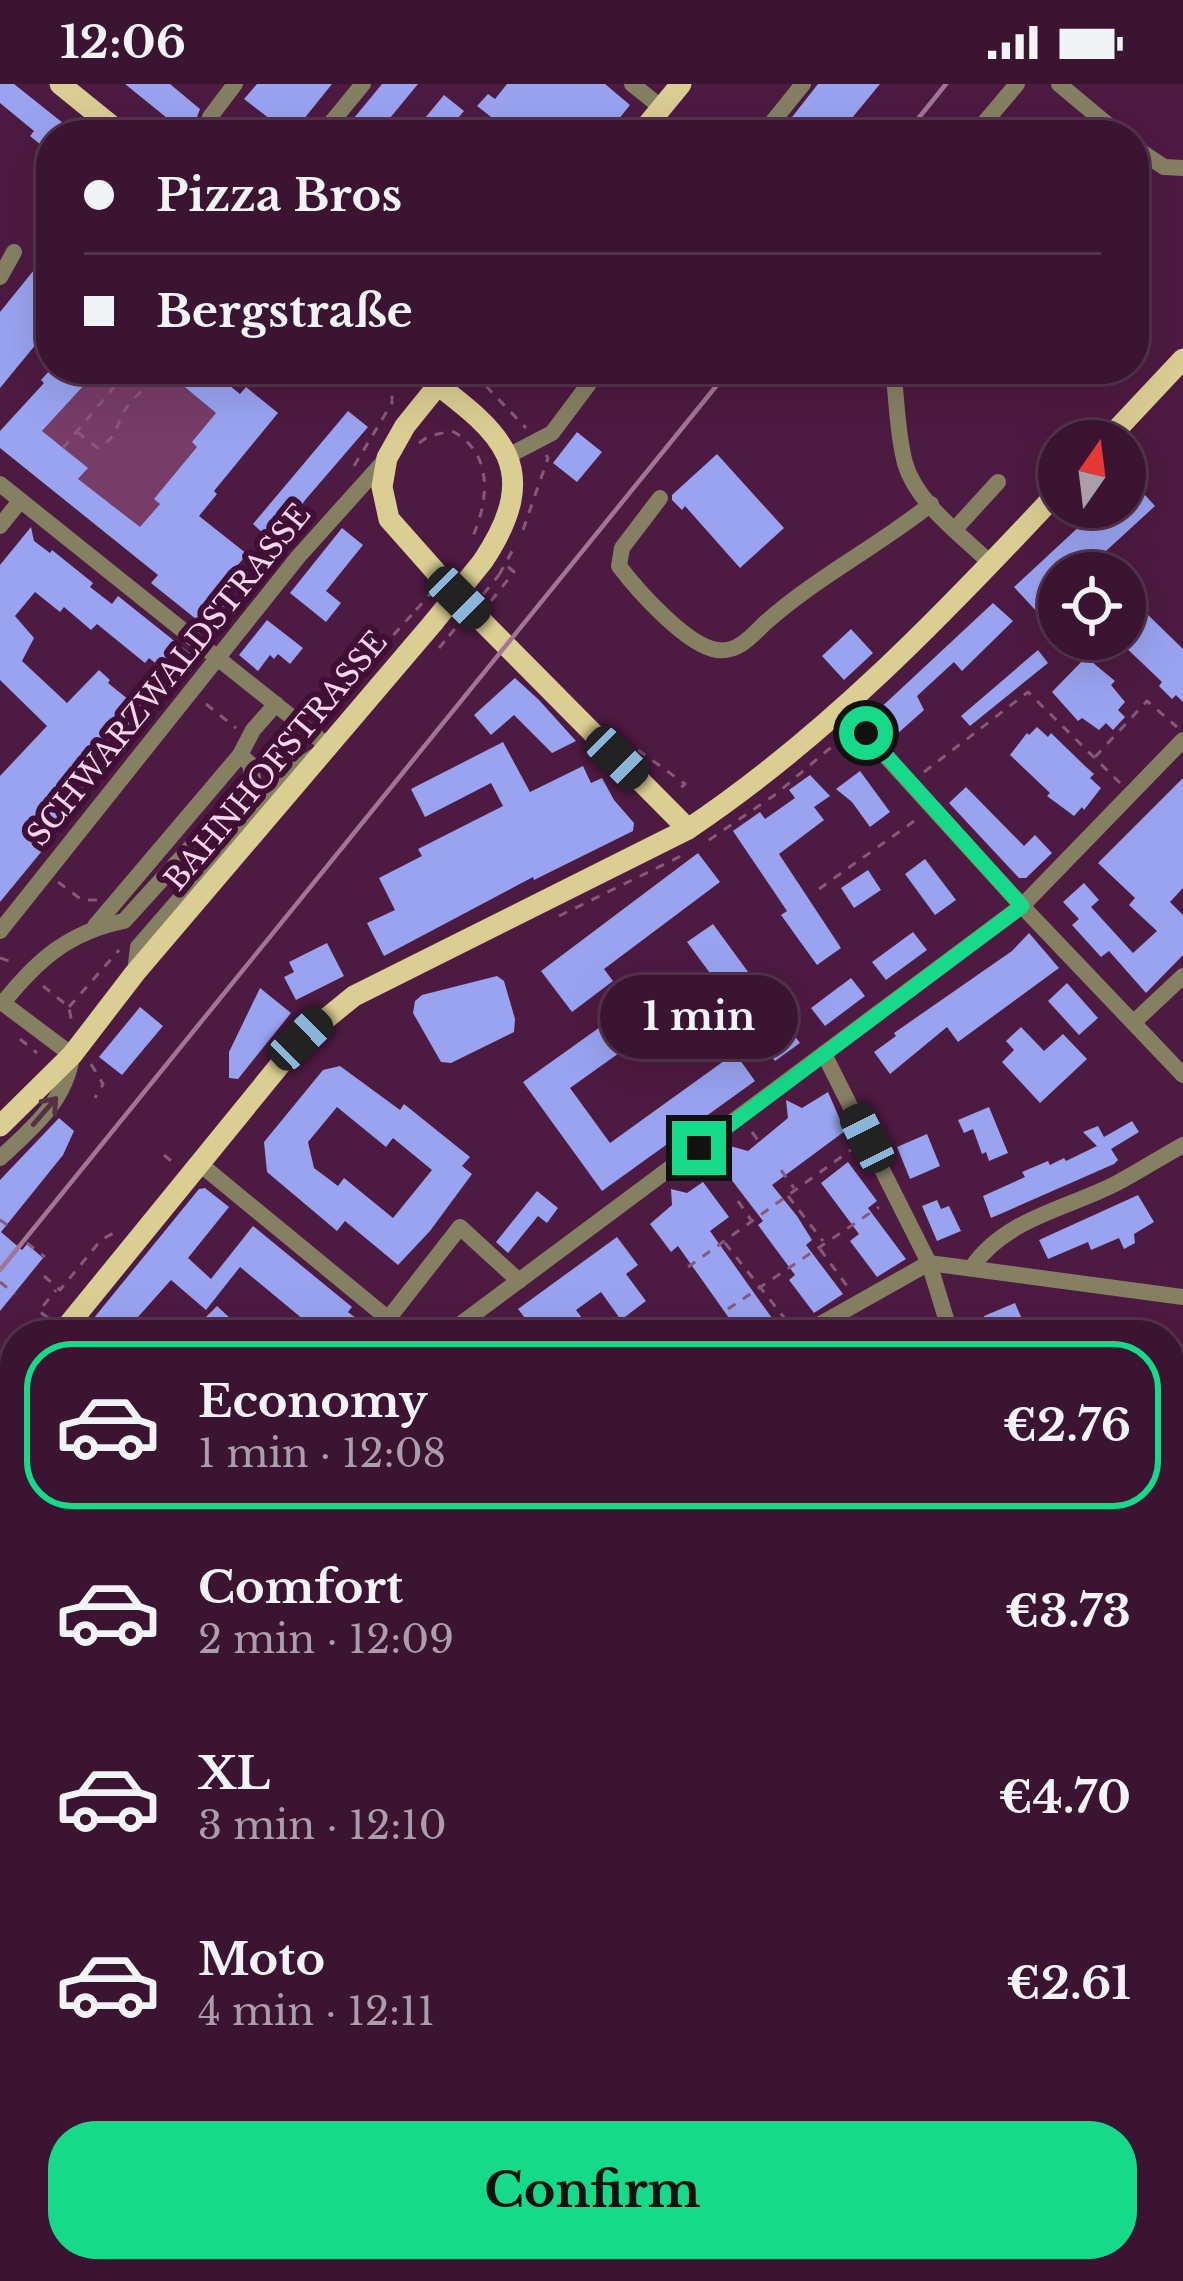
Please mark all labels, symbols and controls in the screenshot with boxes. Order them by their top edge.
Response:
text: 12:06 [60,14,186,70]
text: Pizza Bros [156,167,402,223]
text: Bergstraße [156,283,413,339]
north arrow [1038,420,1146,528]
map controls [1038,420,1146,660]
street label: SCHWARZWALDSTRASSE [19,496,318,853]
button: locate [1038,552,1146,660]
car [421,560,497,636]
street label: BAHNHOFSTRASSE [157,624,395,898]
route start [839,706,893,760]
car [579,720,655,796]
callout: 1 min [600,974,798,1058]
text: 1 min [643,992,755,1041]
car [263,1001,339,1077]
one-way arrow [31,1097,58,1127]
car [835,1098,899,1178]
route end [672,1121,726,1175]
icon: car [54,1371,162,1479]
text: Economy [198,1373,428,1429]
text: €2.76 [1003,1397,1131,1453]
text: 1 min · 12:08 [198,1429,446,1478]
icon: car [54,1557,162,1665]
text: Comfort [198,1559,403,1615]
text: €3.73 [1005,1583,1131,1639]
text: 2 min · 12:09 [198,1615,454,1664]
icon: car [54,1743,162,1851]
text: XL [198,1745,270,1801]
text: €4.70 [999,1769,1131,1825]
text: 3 min · 12:10 [198,1801,447,1850]
icon: car [54,1929,162,2037]
text: Moto [198,1931,325,1987]
text: €2.61 [1006,1955,1131,2011]
text: 4 min · 12:11 [198,1987,435,2036]
button: Confirm [48,2121,1137,2259]

